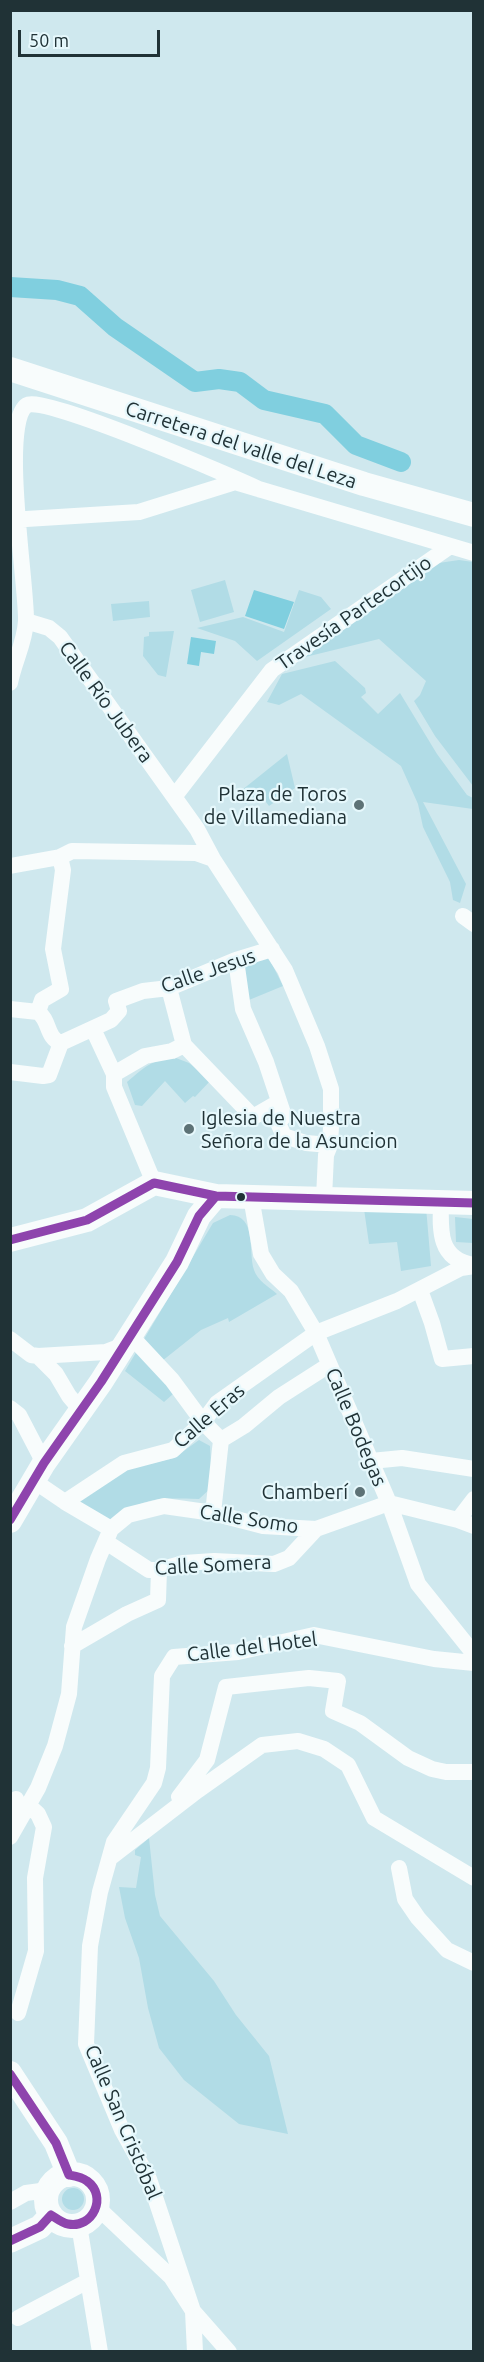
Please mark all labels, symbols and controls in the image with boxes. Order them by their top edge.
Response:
scale bar [21,18,164,56]
text: 50 m [29,30,69,50]
street label: Carretera del valle del Leza [122,396,360,494]
street label: Travesía Partecortijo [272,550,436,676]
street label: Calle Río Jubera [54,637,158,767]
place label: Plaza de Toros de Villamediana [204,782,347,829]
marker: Plaza de Toros de Villamediana [352,798,366,812]
street label: Calle Jesus [158,944,258,998]
place label: Iglesia de Nuestra Señora de la Asuncion [201,1106,398,1153]
marker: Iglesia de Nuestra Señora de la Asuncion [182,1122,196,1136]
unlabelled marker [235,1191,247,1203]
street label: Calle Bodegas [320,1364,392,1490]
street label: Calle Eras [169,1379,249,1453]
place label: Chamberí [262,1480,348,1504]
marker: Chamberí [353,1485,367,1499]
street label: Calle Somo [198,1499,300,1539]
street label: Calle Somera [154,1550,272,1580]
street label: Calle del Hotel [186,1627,318,1667]
street label: Calle San Cristóbal [80,2041,166,2203]

